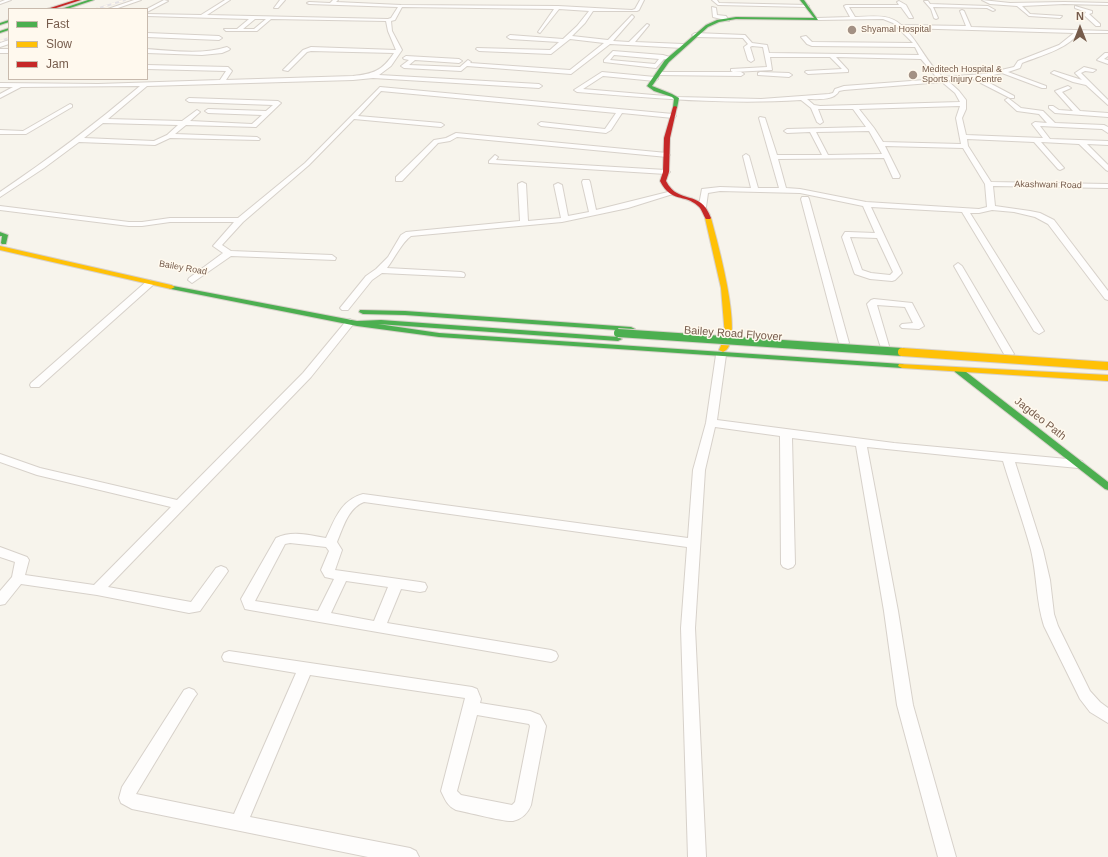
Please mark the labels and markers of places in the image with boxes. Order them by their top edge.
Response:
marker: Shyamal Hospital [846,24,858,36]
place label: Shyamal Hospital [861,25,931,35]
place label: Meditech Hospital & Sports Injury Centre [922,65,1002,86]
marker: Meditech Hospital & Sports Injury Centre [907,69,919,81]

